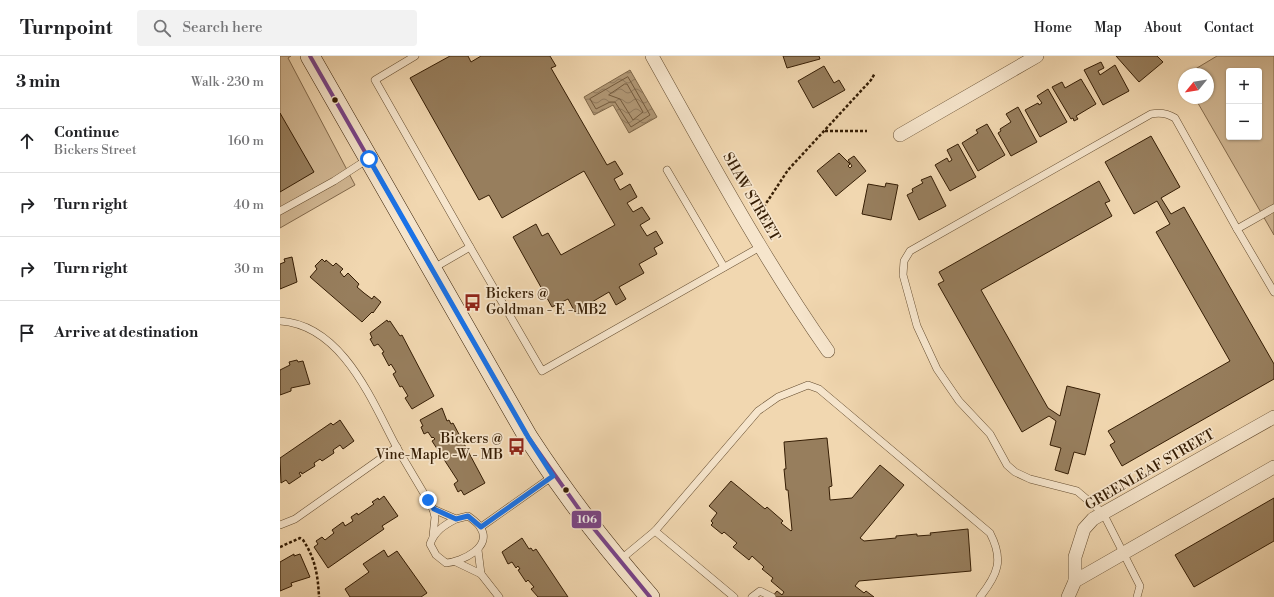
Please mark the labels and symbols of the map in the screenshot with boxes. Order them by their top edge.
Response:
north arrow [1178,68,1214,104]
unlabelled marker [330,95,340,105]
street label: SHAW STREET [718,149,784,245]
route start [360,150,378,168]
place label: Bickers @ Goldman - E - MB2 [485,285,606,319]
bus stop icon: Bickers @ Goldman - E - MB2 [463,292,483,312]
street label: GREENLEAF STREET [1082,425,1218,515]
place label: Bickers @ Vine-Maple -W - MB [375,430,503,464]
bus stop icon: Bickers @ Vine-Maple -W - MB [506,437,526,457]
unlabelled marker [561,485,571,495]
route end [419,491,437,509]
line badge: 106 [571,510,602,529]
text: 106 [577,513,597,527]

